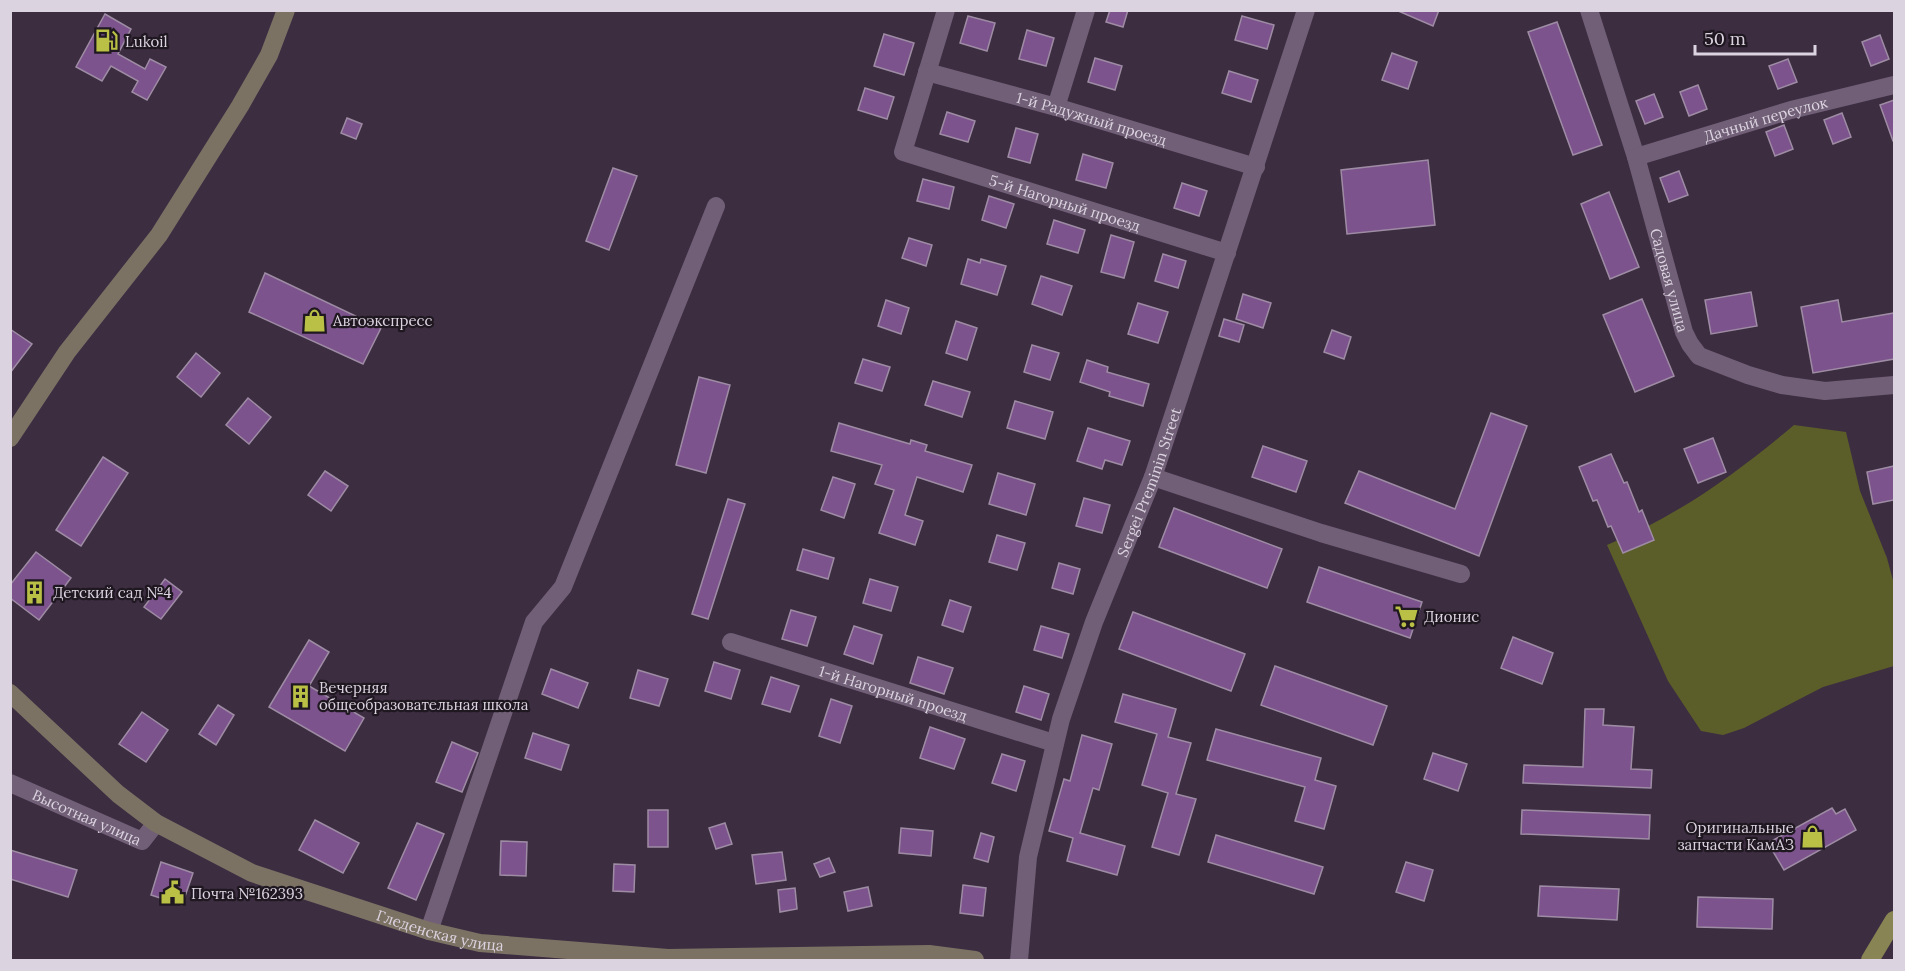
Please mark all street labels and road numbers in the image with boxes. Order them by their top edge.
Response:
street label: 1-й Радужный проезд [1014,87,1169,149]
street label: Дачный переулок [1701,92,1829,146]
street label: 5-й Нагорный проезд [987,170,1143,235]
street label: Садовая улица [1646,226,1693,334]
street label: Sergei Preminin Street [1112,405,1185,560]
street label: 1-й Нагорный проезд [817,661,970,725]
street label: Высотная улица [30,785,145,849]
street label: Гледенская улица [374,905,505,954]

